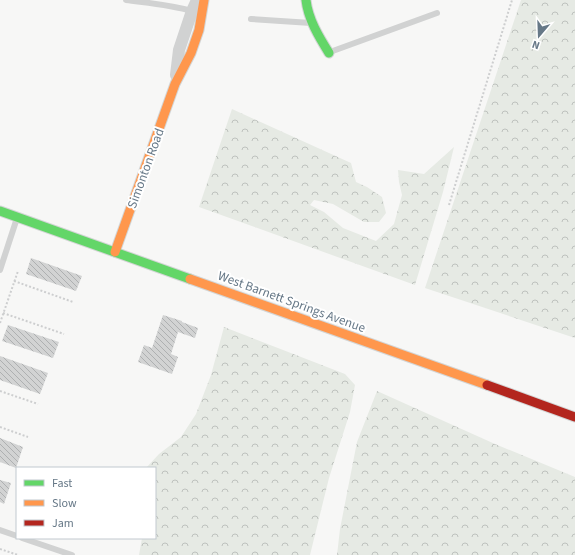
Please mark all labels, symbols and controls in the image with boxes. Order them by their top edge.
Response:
north arrow [519,16,559,56]
text: N [530,37,542,53]
street label: Simonton Road [123,126,169,211]
street label: West Barnett Springs Avenue [215,267,368,337]
legend [16,467,156,539]
text: Fast [52,475,72,492]
text: Slow [52,495,77,512]
text: Jam [52,515,74,532]

